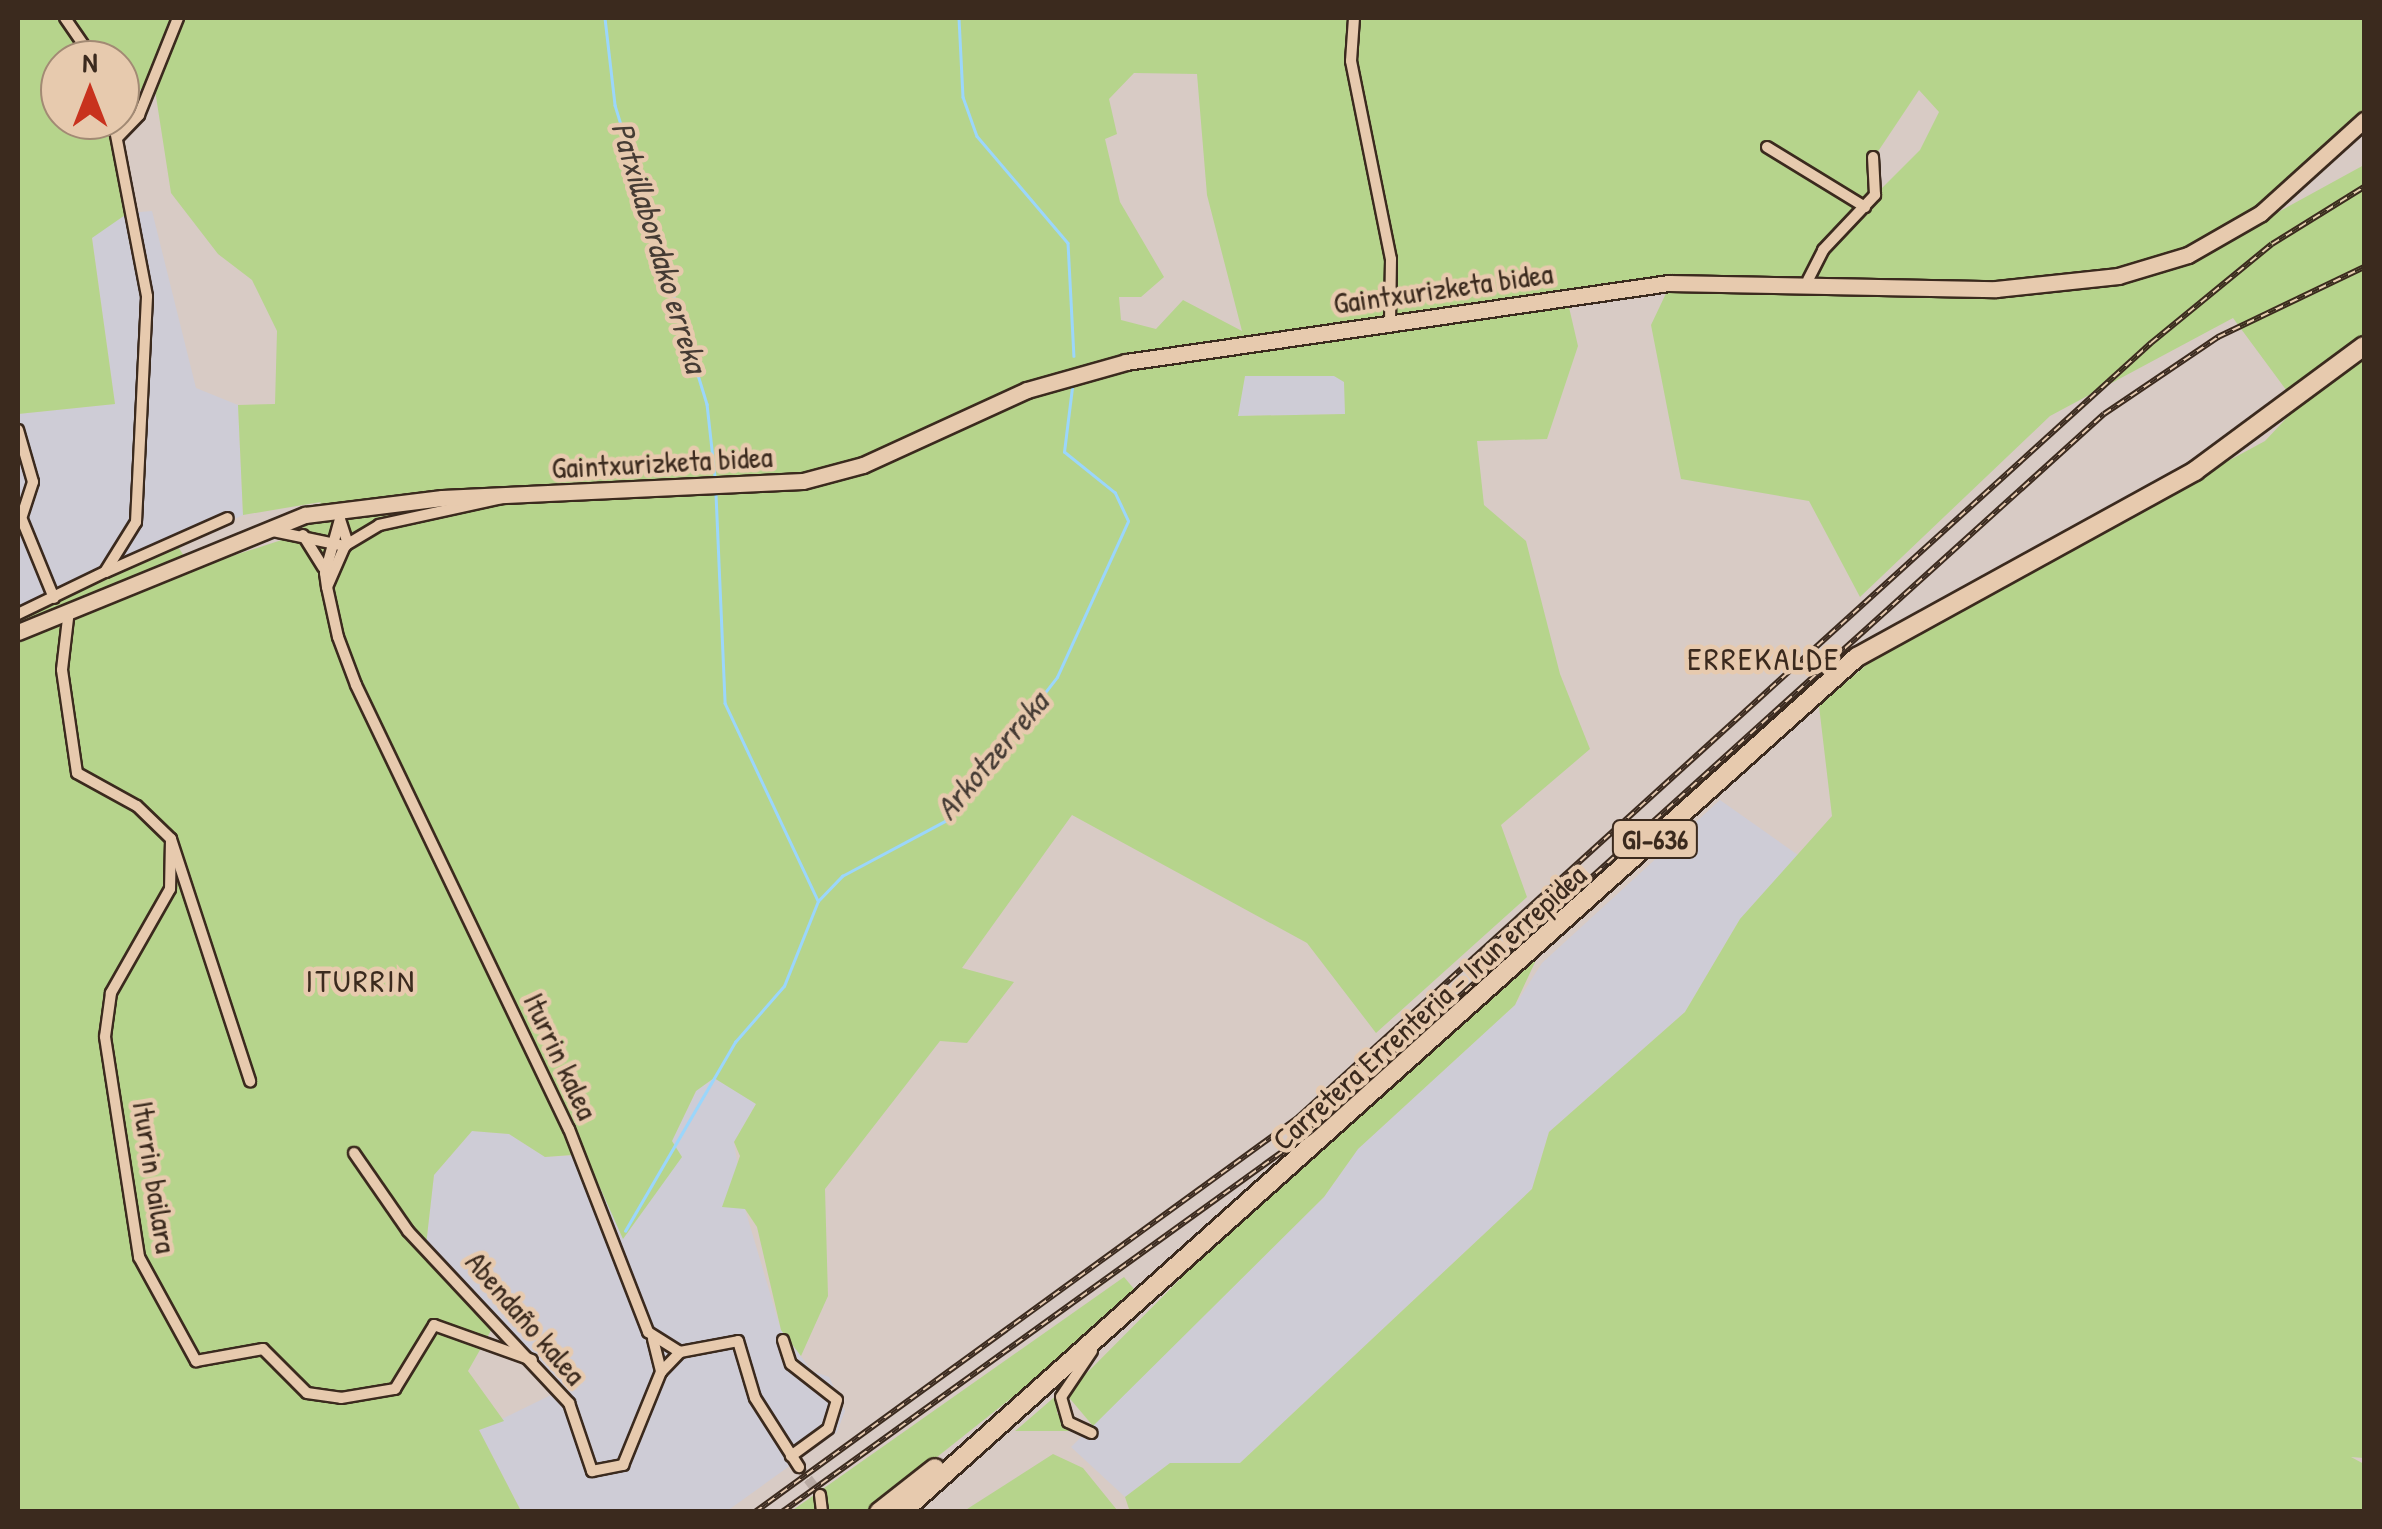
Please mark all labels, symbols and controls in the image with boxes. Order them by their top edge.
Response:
north arrow [40,40,140,140]
text: N [83,43,97,81]
water label: Patxillabordako erreka [603,117,715,377]
street label: Gaintxurizketa bidea [1331,255,1555,321]
street label: Gaintxurizketa bidea [551,438,773,486]
district label: ERREKALDE [1687,640,1841,678]
water label: Arkotzerreka [928,684,1056,828]
road number: GI-636 [1610,816,1700,862]
street label: Carretera Errenteria – Irun errepidea [1265,857,1593,1157]
district label: ITURRIN [305,962,417,1000]
street label: Iturrin kalea [516,987,606,1125]
street label: Iturrin bailara [125,1098,185,1256]
street label: Abendaño kalea [458,1244,594,1392]

